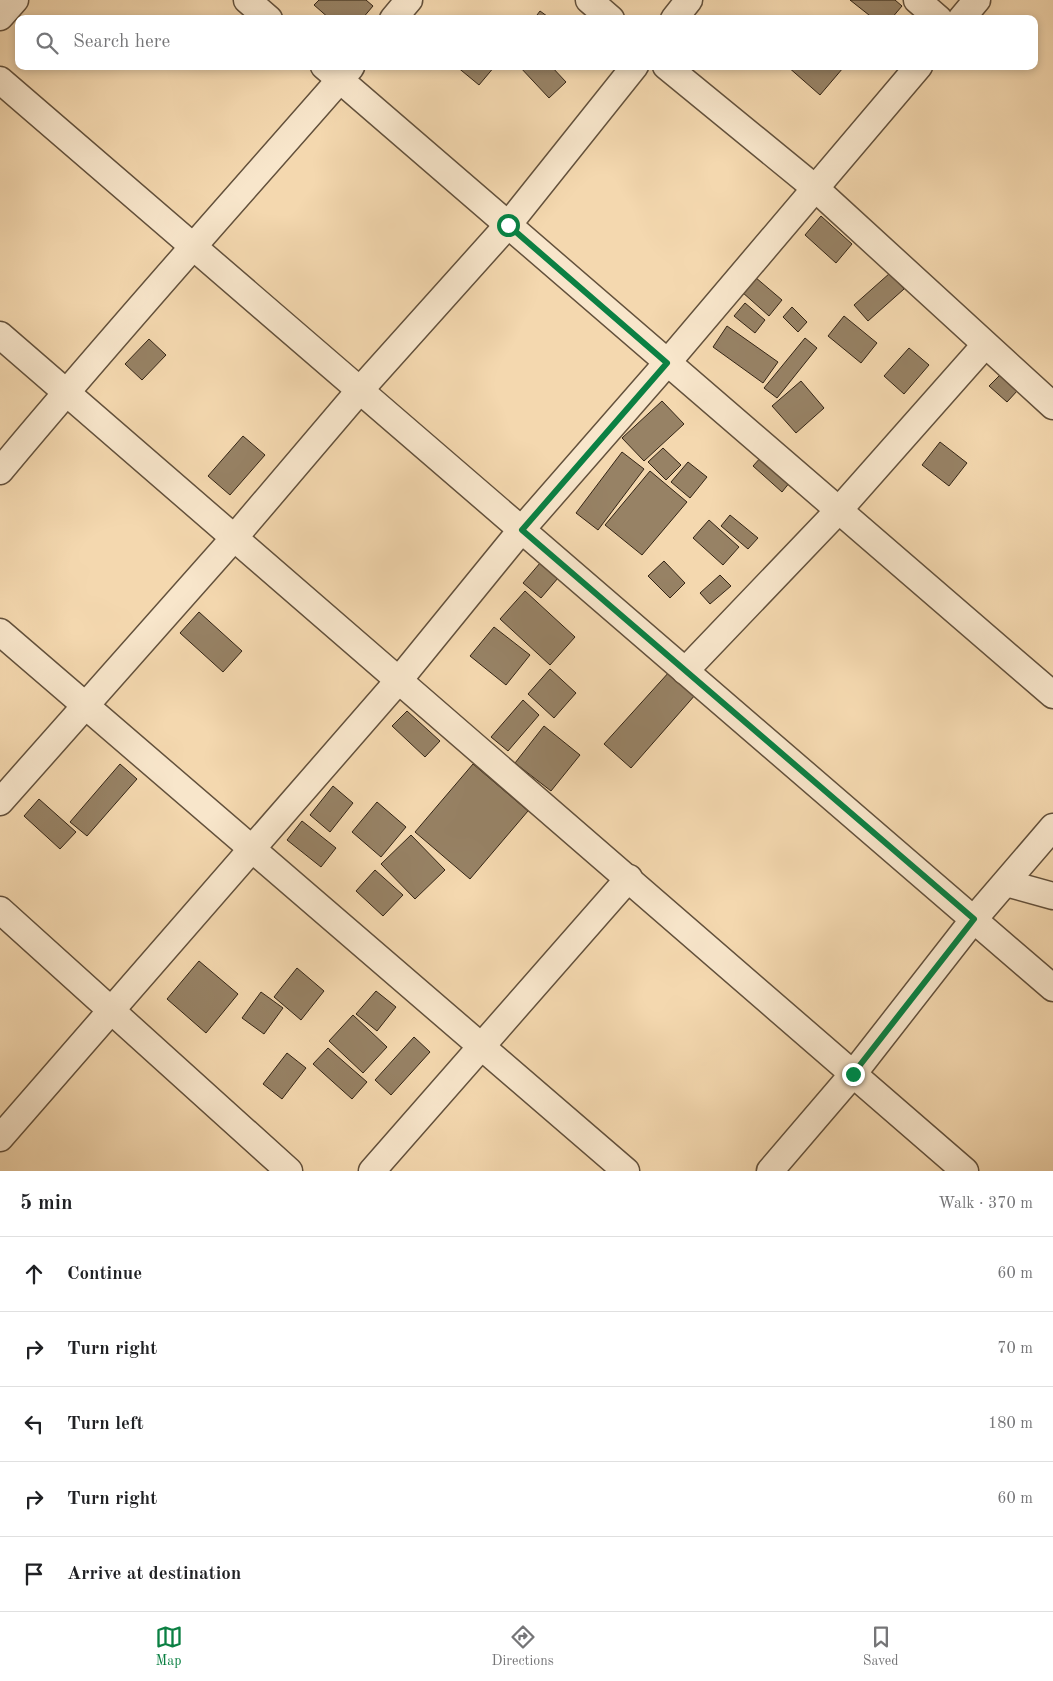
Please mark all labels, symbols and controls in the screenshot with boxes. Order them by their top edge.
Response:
search box [15,15,1038,70]
icon: search [33,29,61,57]
text: Search here [73,33,170,52]
route start [497,214,520,237]
route end [842,1063,865,1086]
text: 5 min [20,1193,73,1214]
text: Walk · 370 m [938,1196,1033,1212]
icon: ahead [20,1260,48,1288]
text: Continue [67,1265,142,1284]
text: 60 m [997,1266,1033,1282]
icon: right [20,1335,48,1363]
text: Turn right [67,1340,157,1359]
text: 70 m [997,1341,1033,1357]
icon: left [20,1410,48,1438]
text: Turn left [67,1415,144,1434]
text: 180 m [988,1416,1033,1432]
icon: right [20,1485,48,1513]
text: Turn right [67,1490,157,1509]
text: 60 m [997,1491,1033,1507]
icon: arrive [20,1560,48,1588]
text: Arrive at destination [67,1565,241,1584]
tab: Map [155,1623,183,1670]
tab: Directions [492,1623,554,1670]
tab: Saved [863,1623,898,1670]

